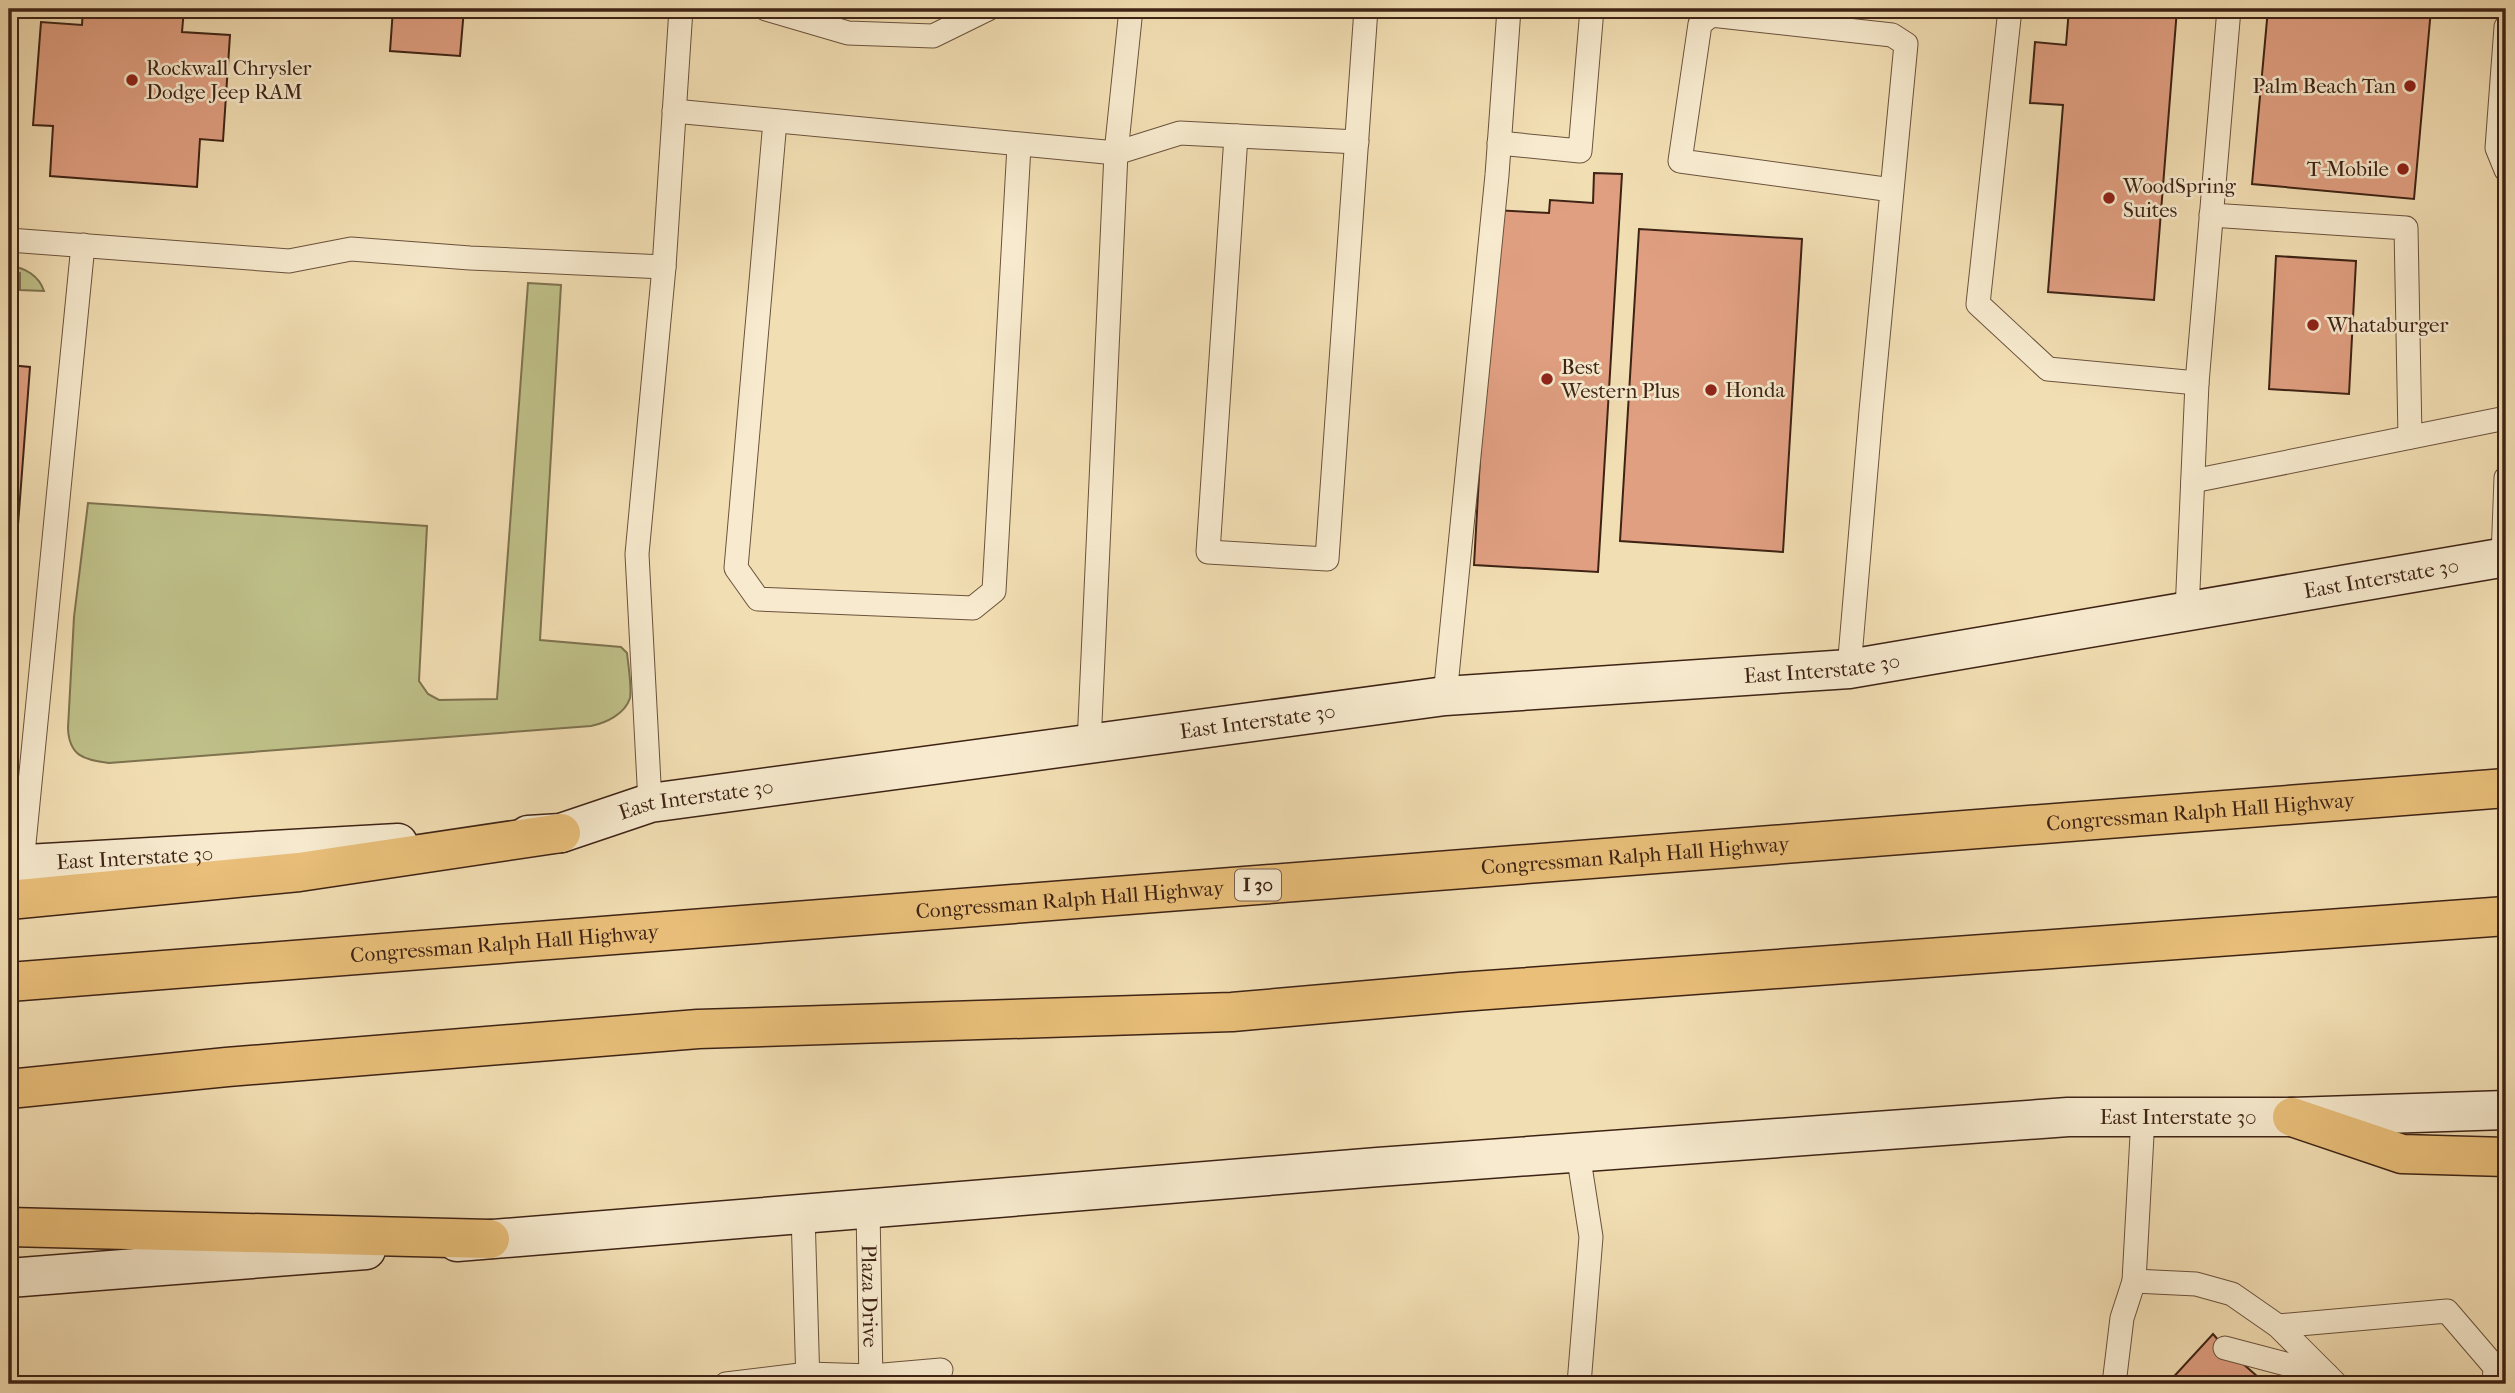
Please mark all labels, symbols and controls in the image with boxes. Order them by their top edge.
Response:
place label: Rockwall Chrysler Dodge Jeep RAM [146,56,312,104]
marker: Rockwall Chrysler Dodge Jeep RAM [124,72,140,88]
place label: Palm Beach Tan [2253,74,2396,98]
marker: Palm Beach Tan [2402,78,2418,94]
place label: T-Mobile [2307,157,2389,181]
marker: T-Mobile [2395,161,2411,177]
place label: WoodSpring Suites [2122,174,2236,222]
marker: WoodSpring Suites [2101,190,2117,206]
place label: Whataburger [2326,313,2448,337]
marker: Whataburger [2305,317,2321,333]
place label: Best Western Plus [1560,355,1680,403]
marker: Best Western Plus [1539,371,1555,387]
place label: Honda [1725,378,1785,402]
marker: Honda [1703,382,1719,398]
street label: East Interstate 30 [2302,553,2461,603]
street label: East Interstate 30 [1743,649,1902,688]
street label: East Interstate 30 [1178,699,1337,744]
street label: East Interstate 30 [615,774,775,825]
street label: Congressman Ralph Hall Highway [2045,788,2356,836]
street label: Congressman Ralph Hall Highway [1480,832,1791,880]
street label: East Interstate 30 [56,841,214,874]
road number: I 30 [1235,870,1281,900]
street label: Congressman Ralph Hall Highway [915,876,1226,924]
street label: Congressman Ralph Hall Highway [349,919,660,967]
street label: East Interstate 30 [2100,1105,2257,1129]
street label: Plaza Drive [857,1244,882,1348]

